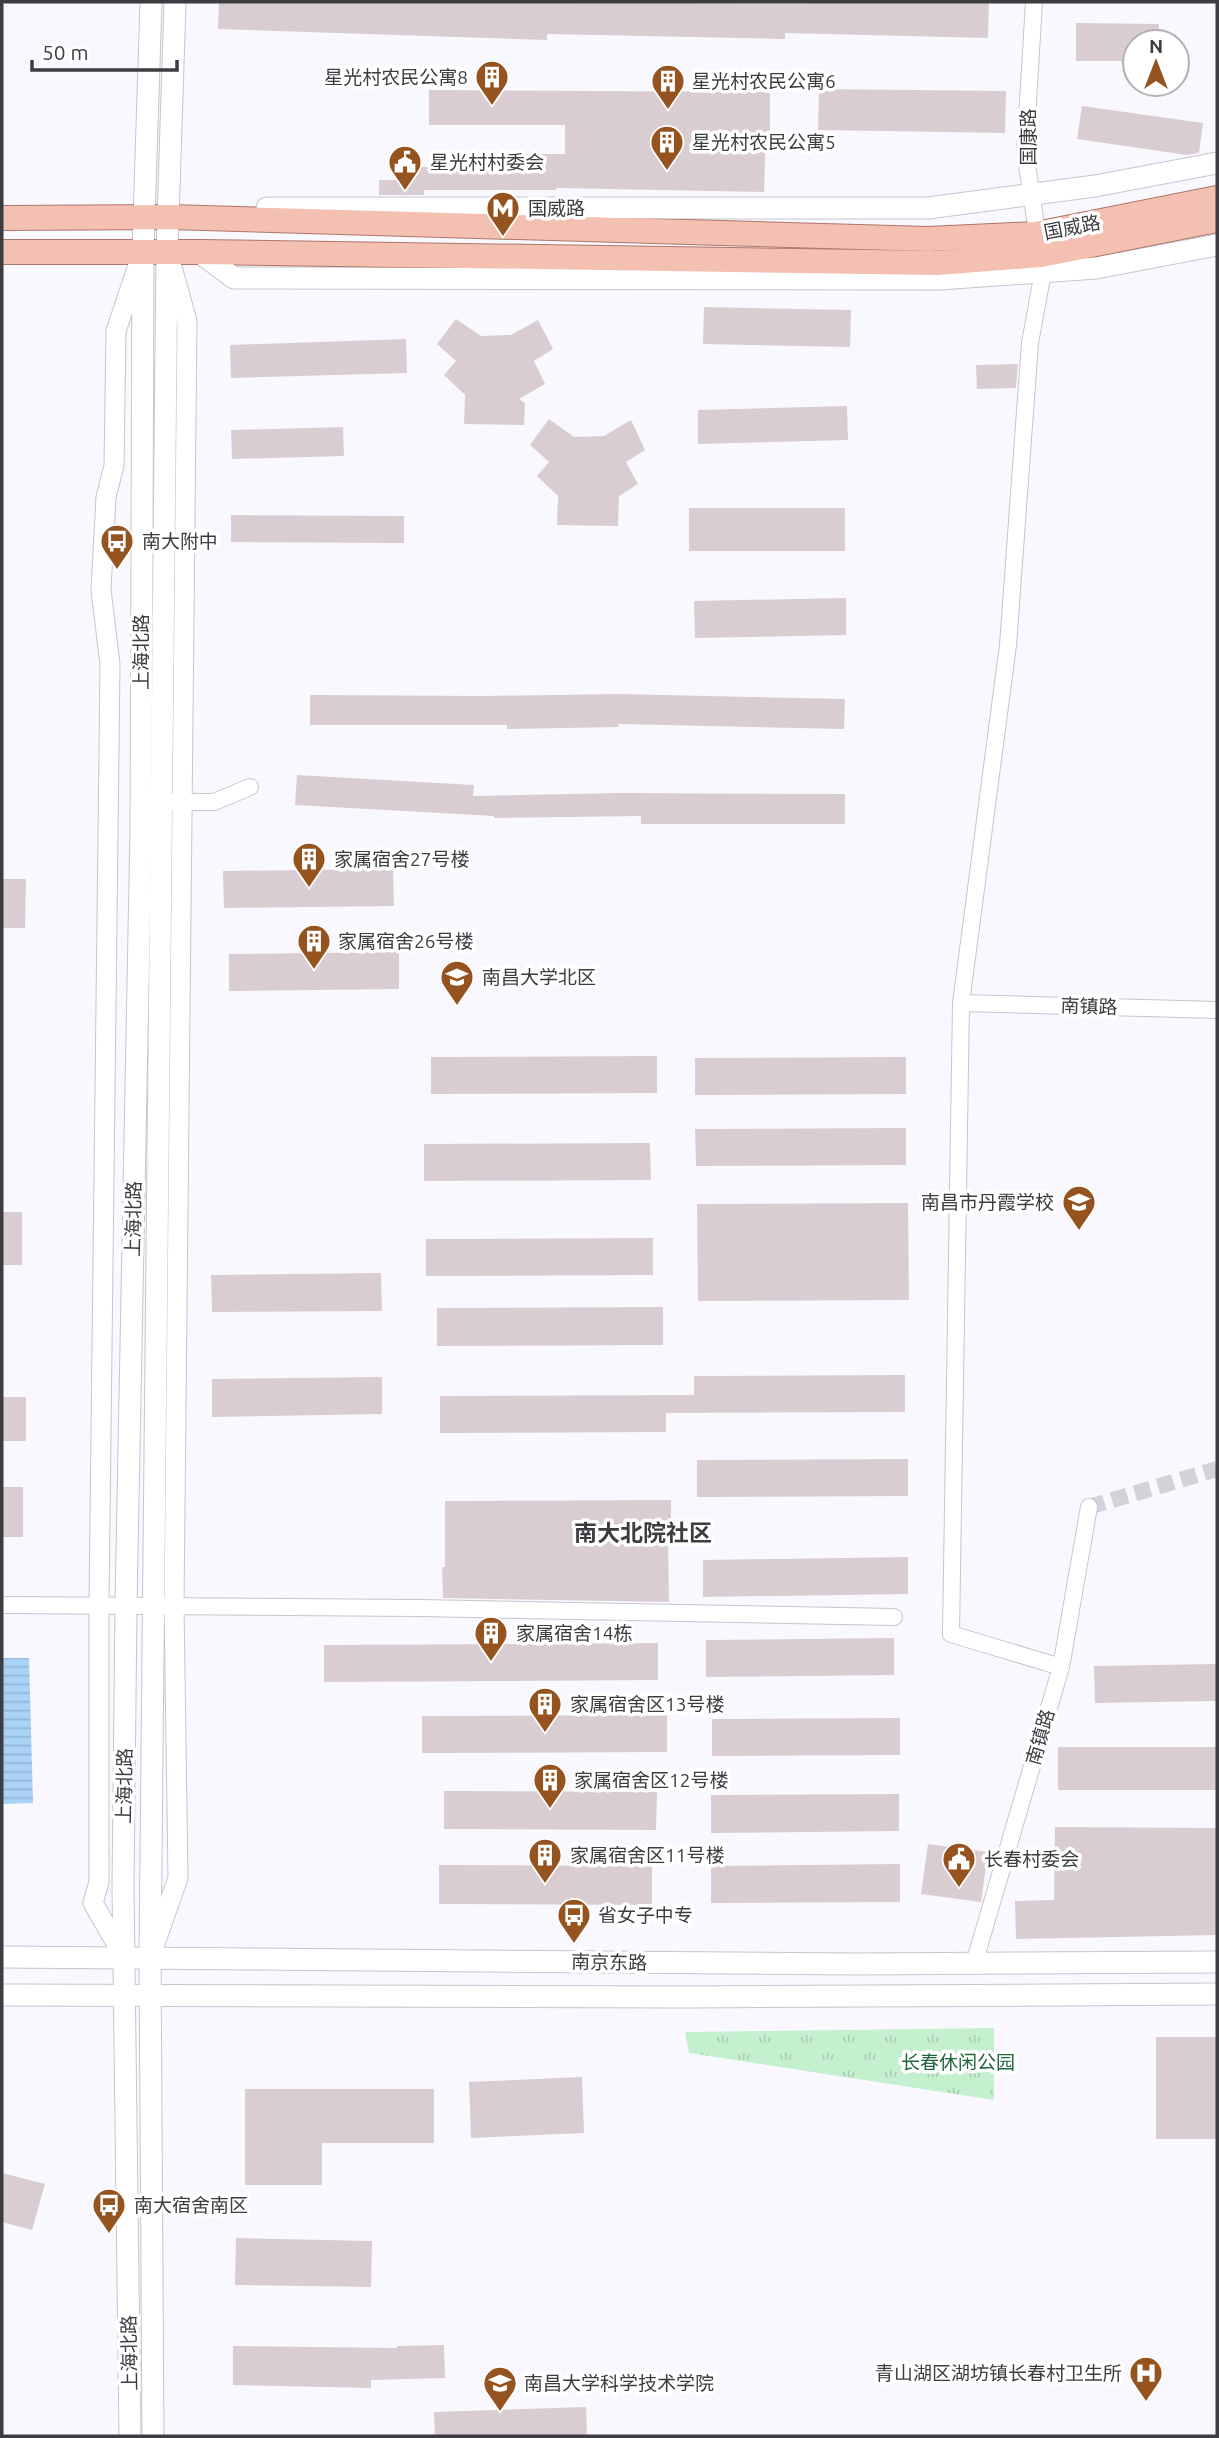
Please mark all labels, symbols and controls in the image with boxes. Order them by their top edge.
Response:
scale bar [32,28,177,72]
north arrow [1121,28,1191,98]
text: N [1149,35,1163,57]
text: 50 m [42,40,89,64]
building icon: 星光村农民公寓8 [473,58,511,107]
building icon: 星光村农民公寓6 [649,62,687,111]
place label: 星光村农民公寓8 [324,66,468,88]
place label: 星光村农民公寓6 [692,70,836,92]
street label: 国康路 [1017,108,1039,166]
building icon: 星光村农民公寓5 [648,123,686,172]
place label: 星光村农民公寓5 [692,131,836,153]
public building icon: 星光村村委会 [386,143,424,192]
place label: 星光村村委会 [430,151,544,173]
metro station icon: 国威路 [484,189,522,238]
place label: 国威路 [528,197,585,219]
street label: 国威路 [1042,211,1102,243]
bus stop icon: 南大附中 [98,522,136,571]
place label: 南大附中 [142,530,218,552]
street label: 上海北路 [130,614,152,690]
building icon: 家属宿舍27号楼 [290,840,328,889]
place label: 家属宿舍27号楼 [334,848,469,870]
building icon: 家属宿舍26号楼 [295,922,333,971]
place label: 家属宿舍26号楼 [338,930,473,952]
school or university icon: 南昌大学北区 [438,958,476,1007]
place label: 南昌大学北区 [482,966,596,988]
street label: 南镇路 [1060,994,1118,1018]
street label: 上海北路 [121,1181,145,1257]
school or university icon: 南昌市丹霞学校 [1060,1183,1098,1232]
place label: 南昌市丹霞学校 [921,1191,1054,1213]
district label: 南大北院社区 [574,1520,712,1545]
building icon: 家属宿舍14栋 [472,1614,510,1663]
place label: 家属宿舍14栋 [516,1622,632,1644]
building icon: 家属宿舍区13号楼 [526,1685,564,1734]
place label: 家属宿舍区13号楼 [570,1693,724,1715]
street label: 南镇路 [1022,1707,1058,1767]
street label: 上海北路 [112,1748,136,1824]
building icon: 家属宿舍区12号楼 [531,1761,569,1810]
place label: 家属宿舍区12号楼 [574,1769,728,1791]
building icon: 家属宿舍区11号楼 [526,1836,564,1885]
public building icon: 长春村委会 [940,1840,978,1889]
place label: 家属宿舍区11号楼 [570,1844,724,1866]
place label: 长春村委会 [984,1848,1079,1870]
bus stop icon: 省女子中专 [555,1896,593,1945]
place label: 省女子中专 [598,1904,693,1926]
street label: 南京东路 [571,1950,647,1974]
park label: 长春休闲公园 [901,2051,1015,2073]
bus stop icon: 南大宿舍南区 [90,2186,128,2235]
place label: 南大宿舍南区 [134,2194,248,2216]
street label: 上海北路 [117,2315,141,2391]
hospital icon: 青山湖区湖坊镇长春村卫生所 [1127,2354,1165,2403]
place label: 青山湖区湖坊镇长春村卫生所 [875,2362,1122,2384]
school or university icon: 南昌大学科学技术学院 [481,2364,519,2413]
place label: 南昌大学科学技术学院 [524,2372,714,2394]

